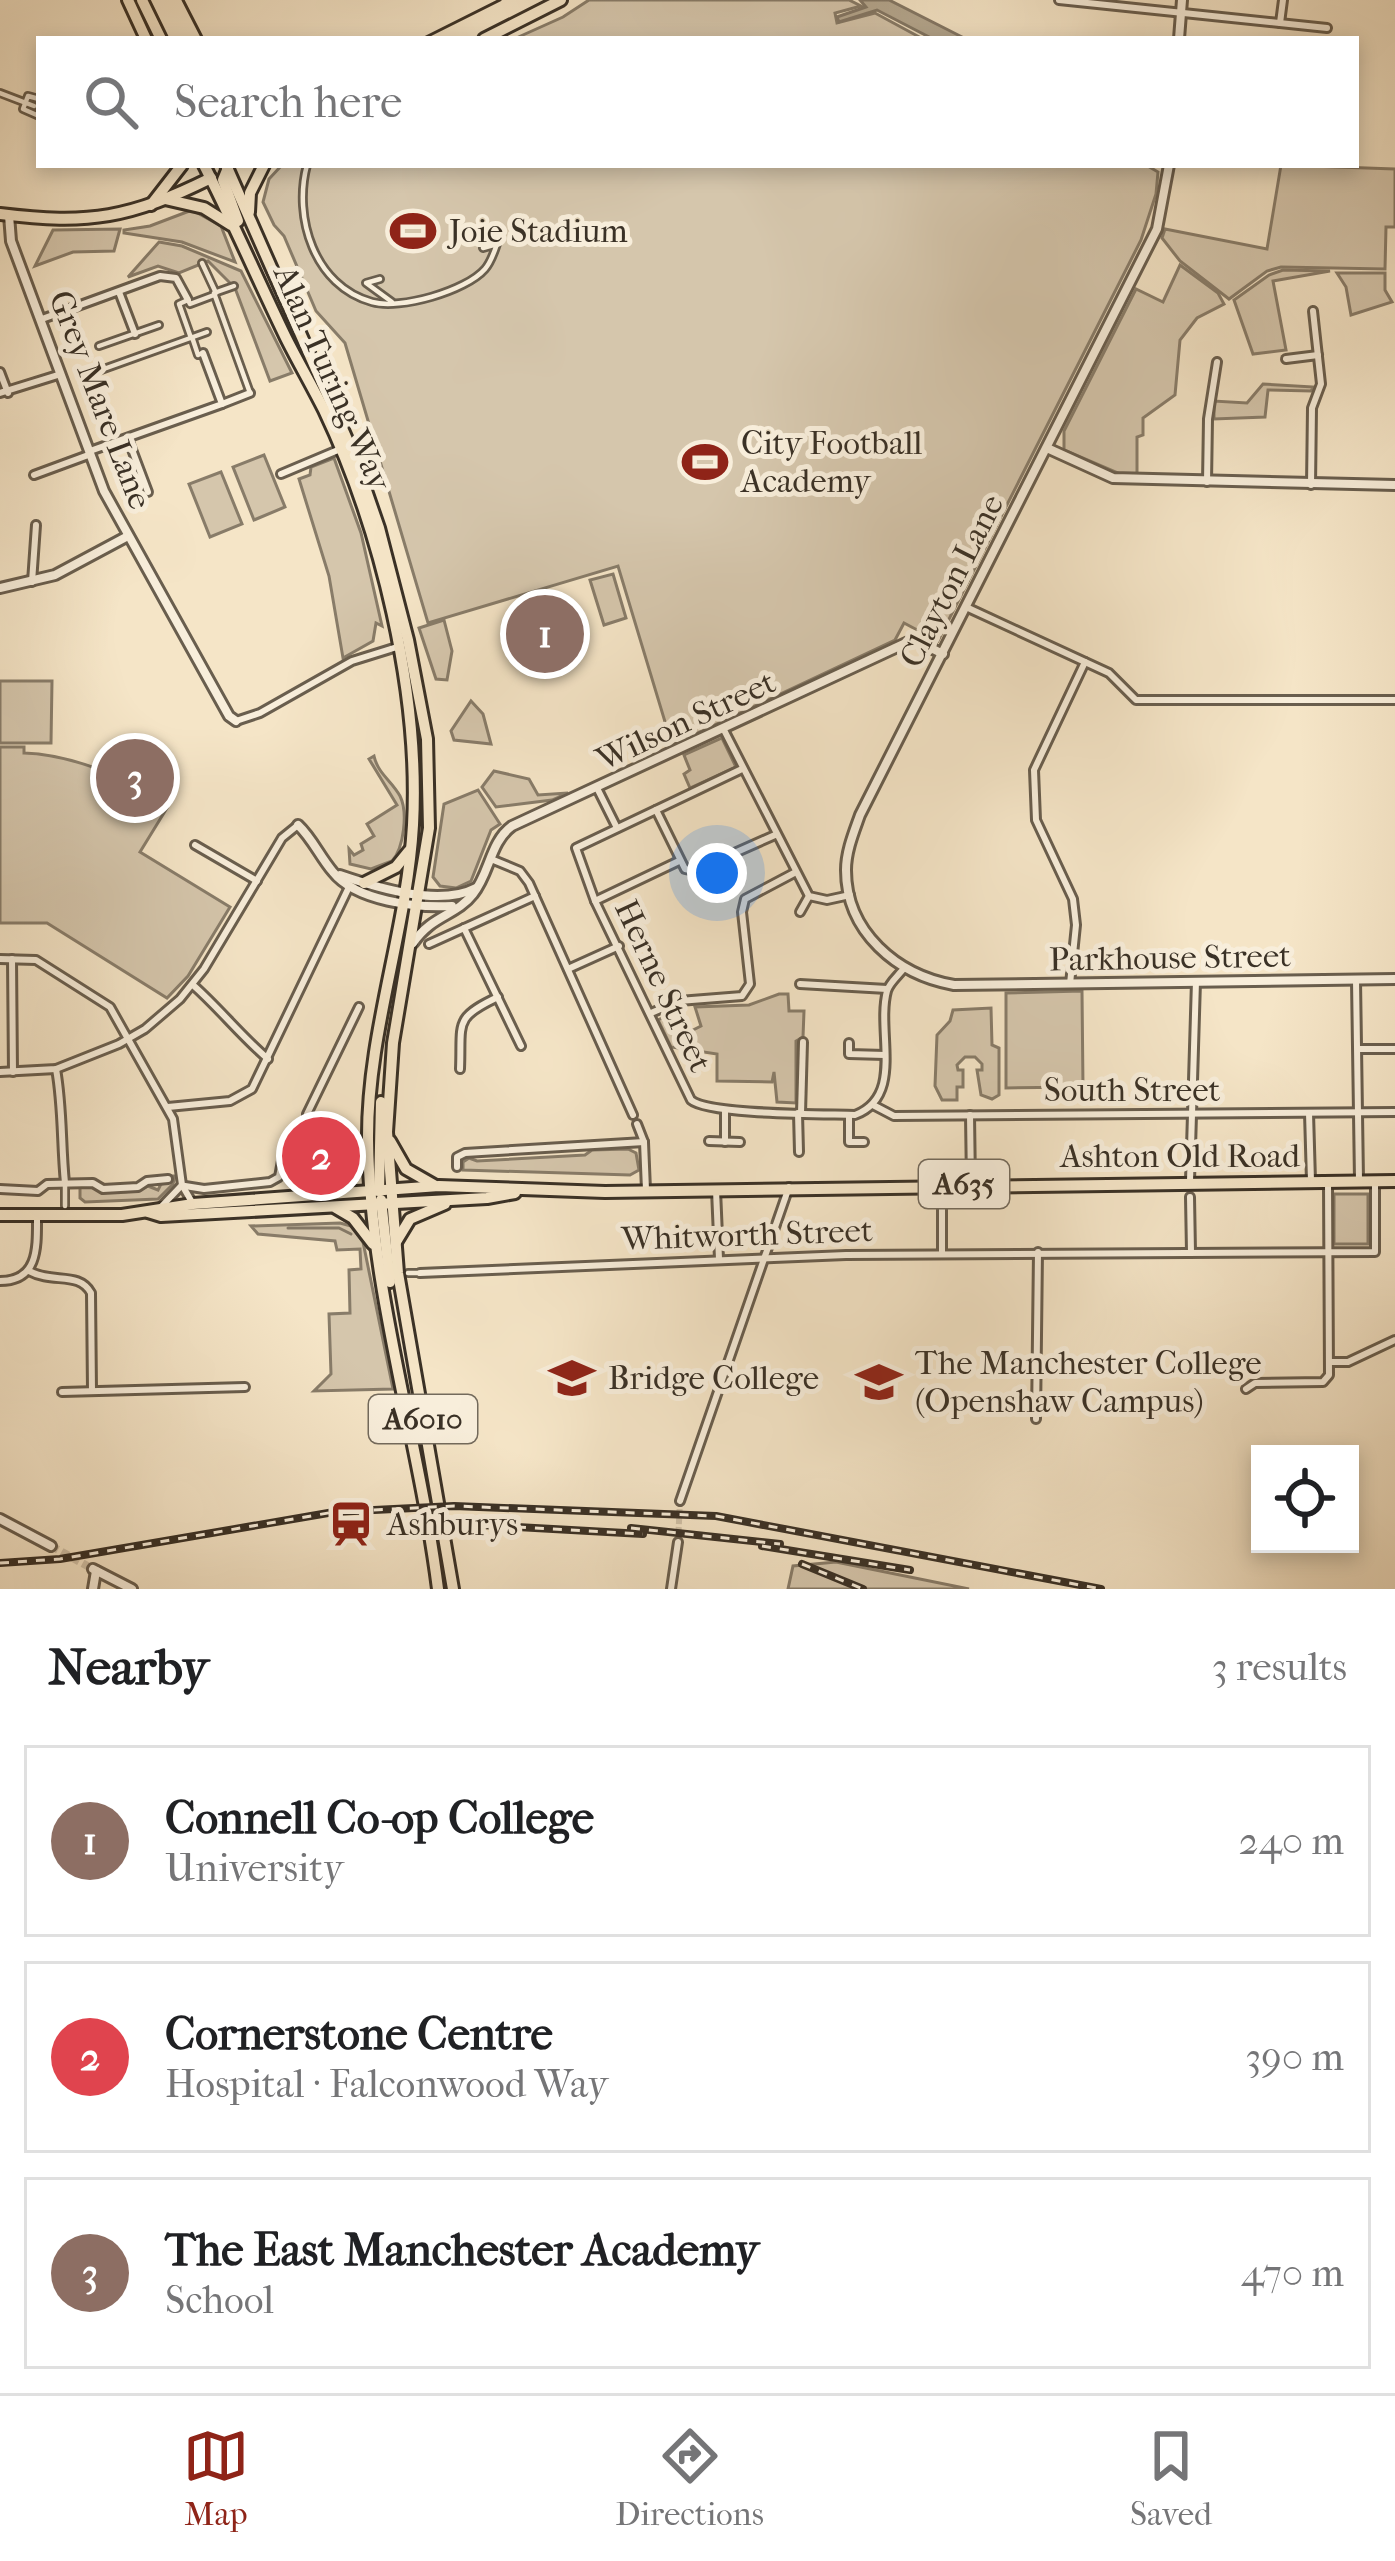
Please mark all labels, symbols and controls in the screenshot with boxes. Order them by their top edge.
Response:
search box [36,36,1359,168]
icon: search [78,69,144,135]
text: Search here [174,76,402,129]
sports icon: Joie Stadium [388,206,438,256]
place label: Joie Stadium [446,212,628,251]
street label: Alan Turing Way [264,258,400,498]
street label: Grey Mare Lane [40,285,160,515]
place label: City Football Academy [739,424,922,501]
sports icon: City Football Academy [680,437,730,487]
street label: Clayton Lane [892,488,1012,674]
pin: 1 [506,589,584,679]
street label: Wilson Street [589,662,782,780]
pin: 3 [96,733,174,823]
your location [687,843,747,903]
street label: Herne Street [606,894,720,1079]
street label: Parkhouse Street [1049,936,1291,980]
street label: South Street [1044,1071,1220,1110]
pin: 2 [282,1111,360,1201]
street label: Ashton Old Road [1058,1137,1301,1176]
road number: A635 [919,1160,1009,1208]
street label: Whitworth Street [620,1211,873,1259]
place label: The Manchester College (Openshaw Campus) [915,1344,1262,1421]
school or university icon: Bridge College [547,1353,597,1403]
school or university icon: The Manchester College (Openshaw Campus) [854,1357,904,1407]
place label: Bridge College [608,1359,819,1398]
road number: A6010 [369,1395,477,1443]
map controls [1251,1445,1359,1553]
button: locate [1251,1445,1359,1553]
station icon: Ashburys [326,1499,376,1549]
place label: Ashburys [385,1505,518,1544]
text: Nearby [48,1637,209,1697]
text: 3 results [1212,1644,1347,1690]
text: Connell Co-op College [165,1792,594,1845]
text: 1 [83,1818,97,1864]
text: 240 m [1239,1818,1344,1864]
text: University [165,1845,344,1891]
text: Cornerstone Centre [165,2008,553,2061]
text: 2 [80,2034,100,2080]
text: 390 m [1245,2034,1344,2080]
text: Hospital · Falconwood Way [165,2061,608,2107]
text: The East Manchester Academy [165,2224,759,2277]
text: 3 [82,2250,98,2296]
text: 470 m [1241,2250,1344,2296]
text: School [165,2277,274,2323]
tab: Map [183,2423,249,2534]
tab: Directions [615,2423,764,2534]
tab: Saved [1130,2423,1212,2534]

